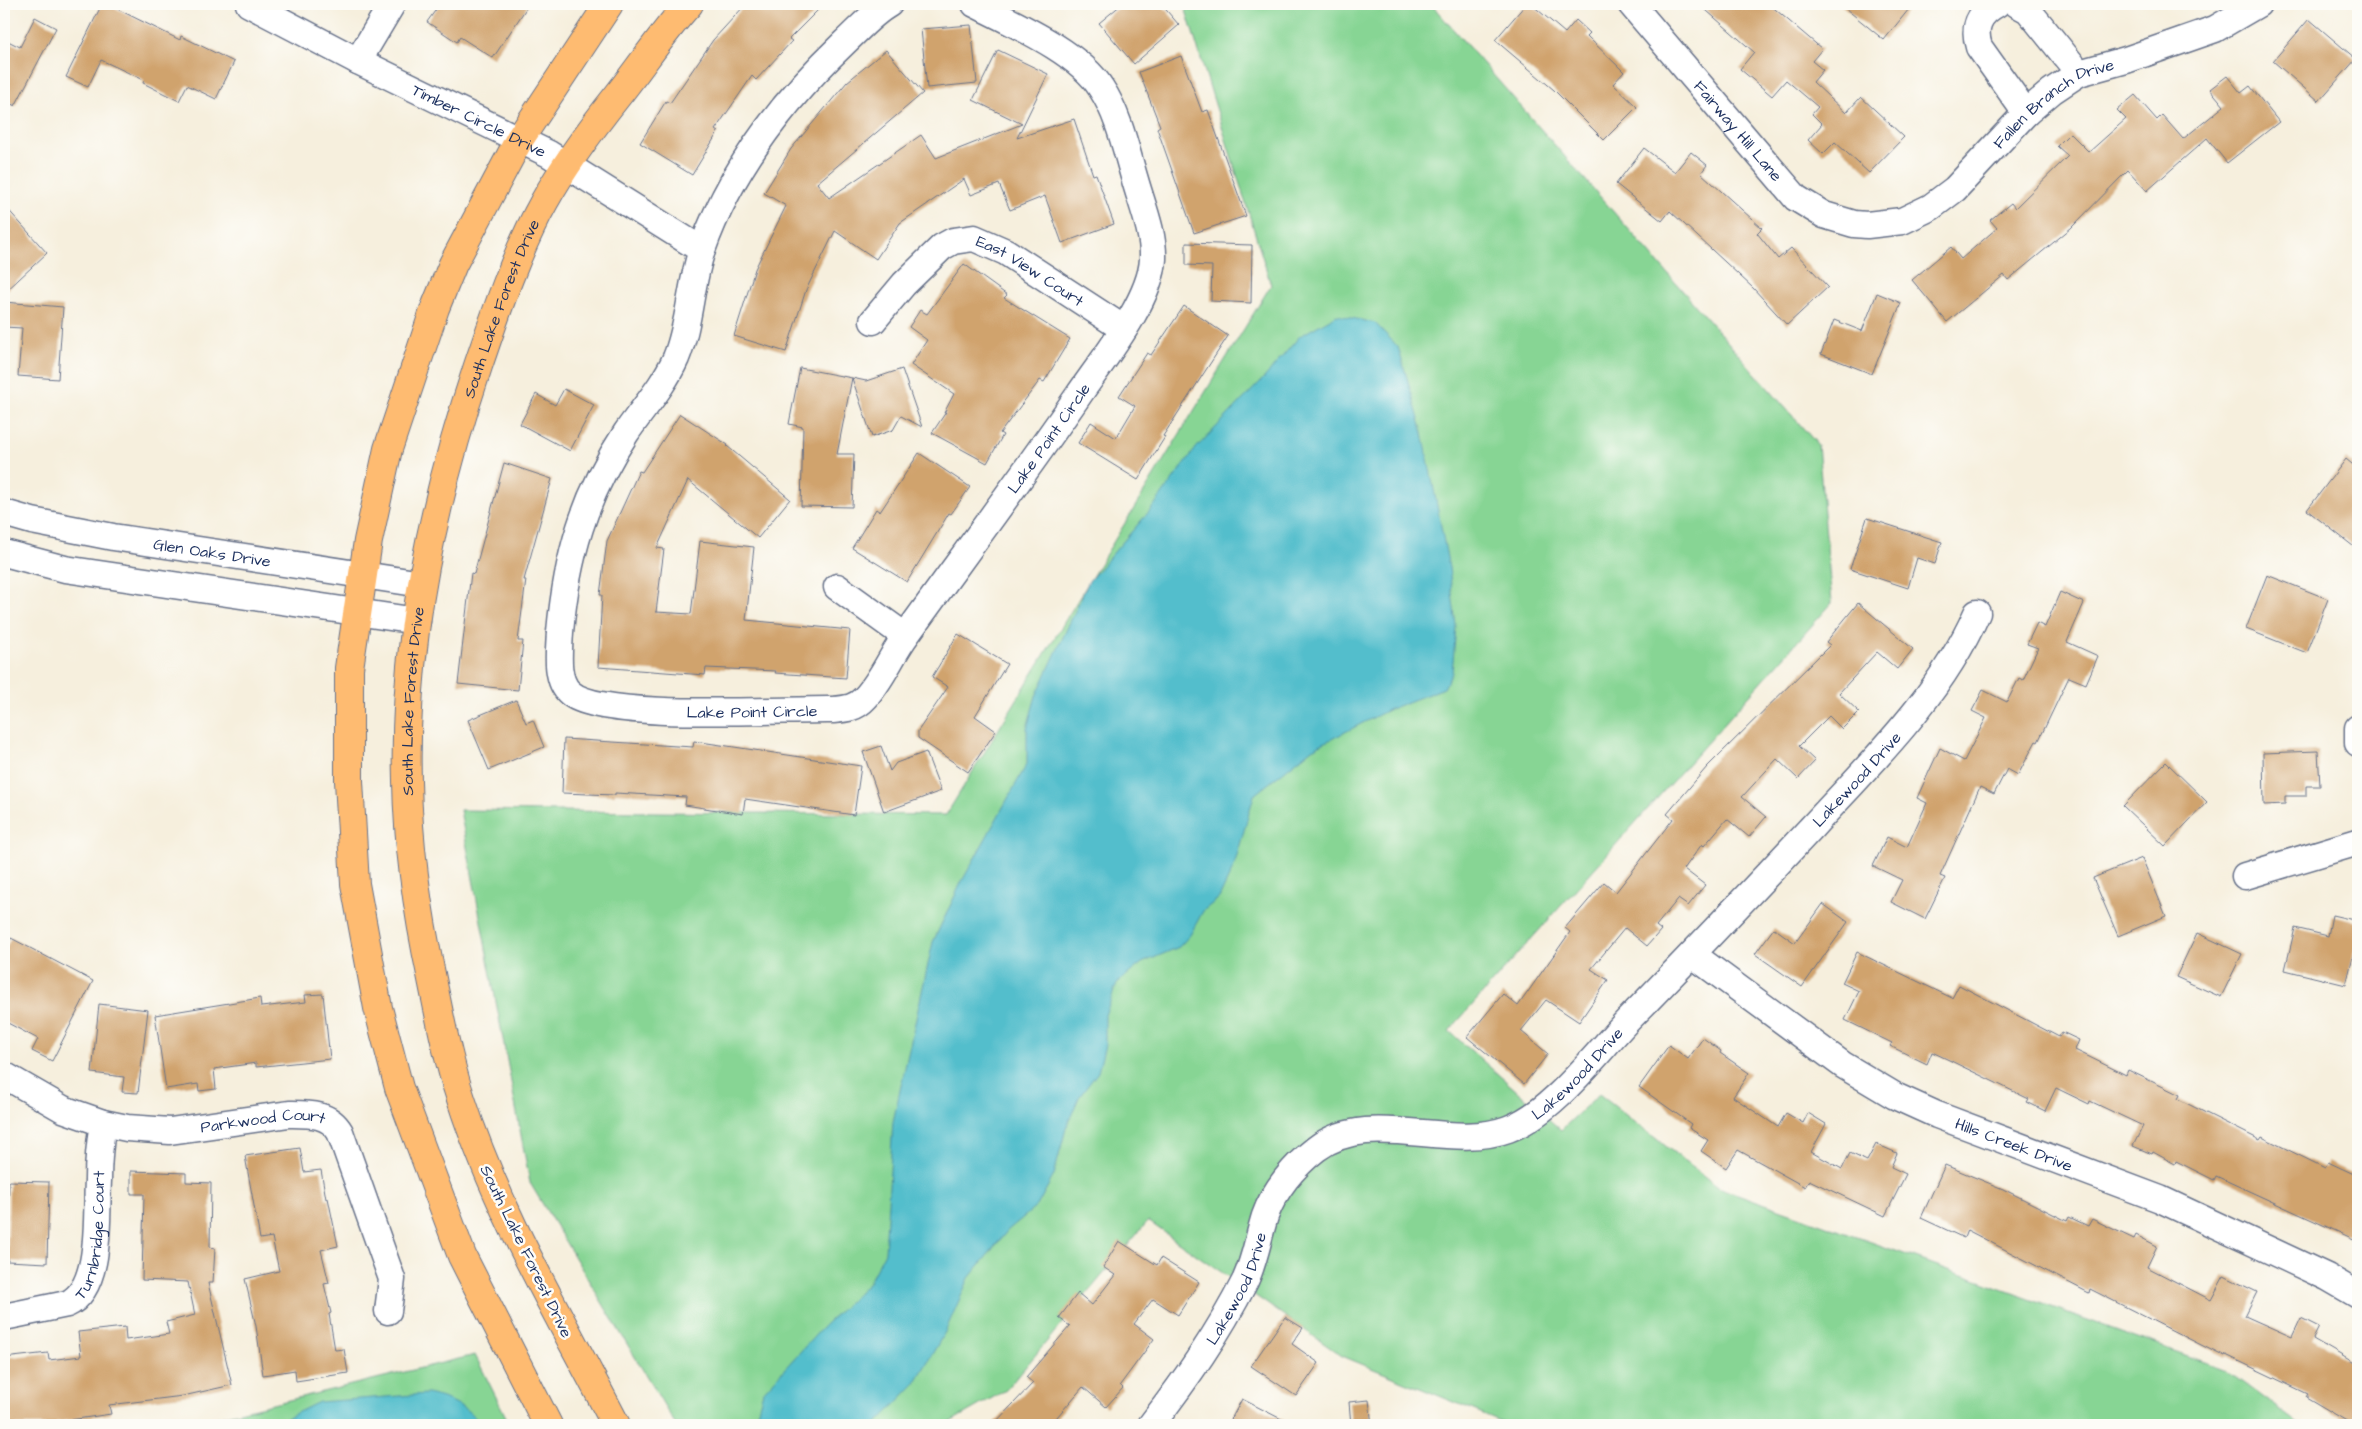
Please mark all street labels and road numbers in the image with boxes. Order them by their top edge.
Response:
street label: Fallen Branch Drive [1988,54,2117,154]
street label: Fairway Hill Lane [1689,76,1787,187]
street label: Timber Circle Drive [408,79,550,163]
street label: South Lake Forest Drive [458,215,545,401]
street label: East View Court [972,230,1088,312]
street label: Lake Point Circle [1003,379,1096,498]
street label: Glen Oaks Drive [152,533,273,573]
street label: South Lake Forest Drive [397,605,430,796]
street label: Lake Point Circle [686,700,818,724]
street label: Lakewood Drive [1808,727,1907,832]
street label: Lakewood Drive [1527,1023,1628,1125]
street label: Parkwood Court [199,1103,329,1139]
street label: Hills Creek Drive [1952,1113,2076,1177]
street label: South Lake Forest Drive [475,1162,578,1342]
street label: Turnbridge Court [69,1170,110,1304]
street label: Lakewood Drive [1201,1230,1272,1349]

